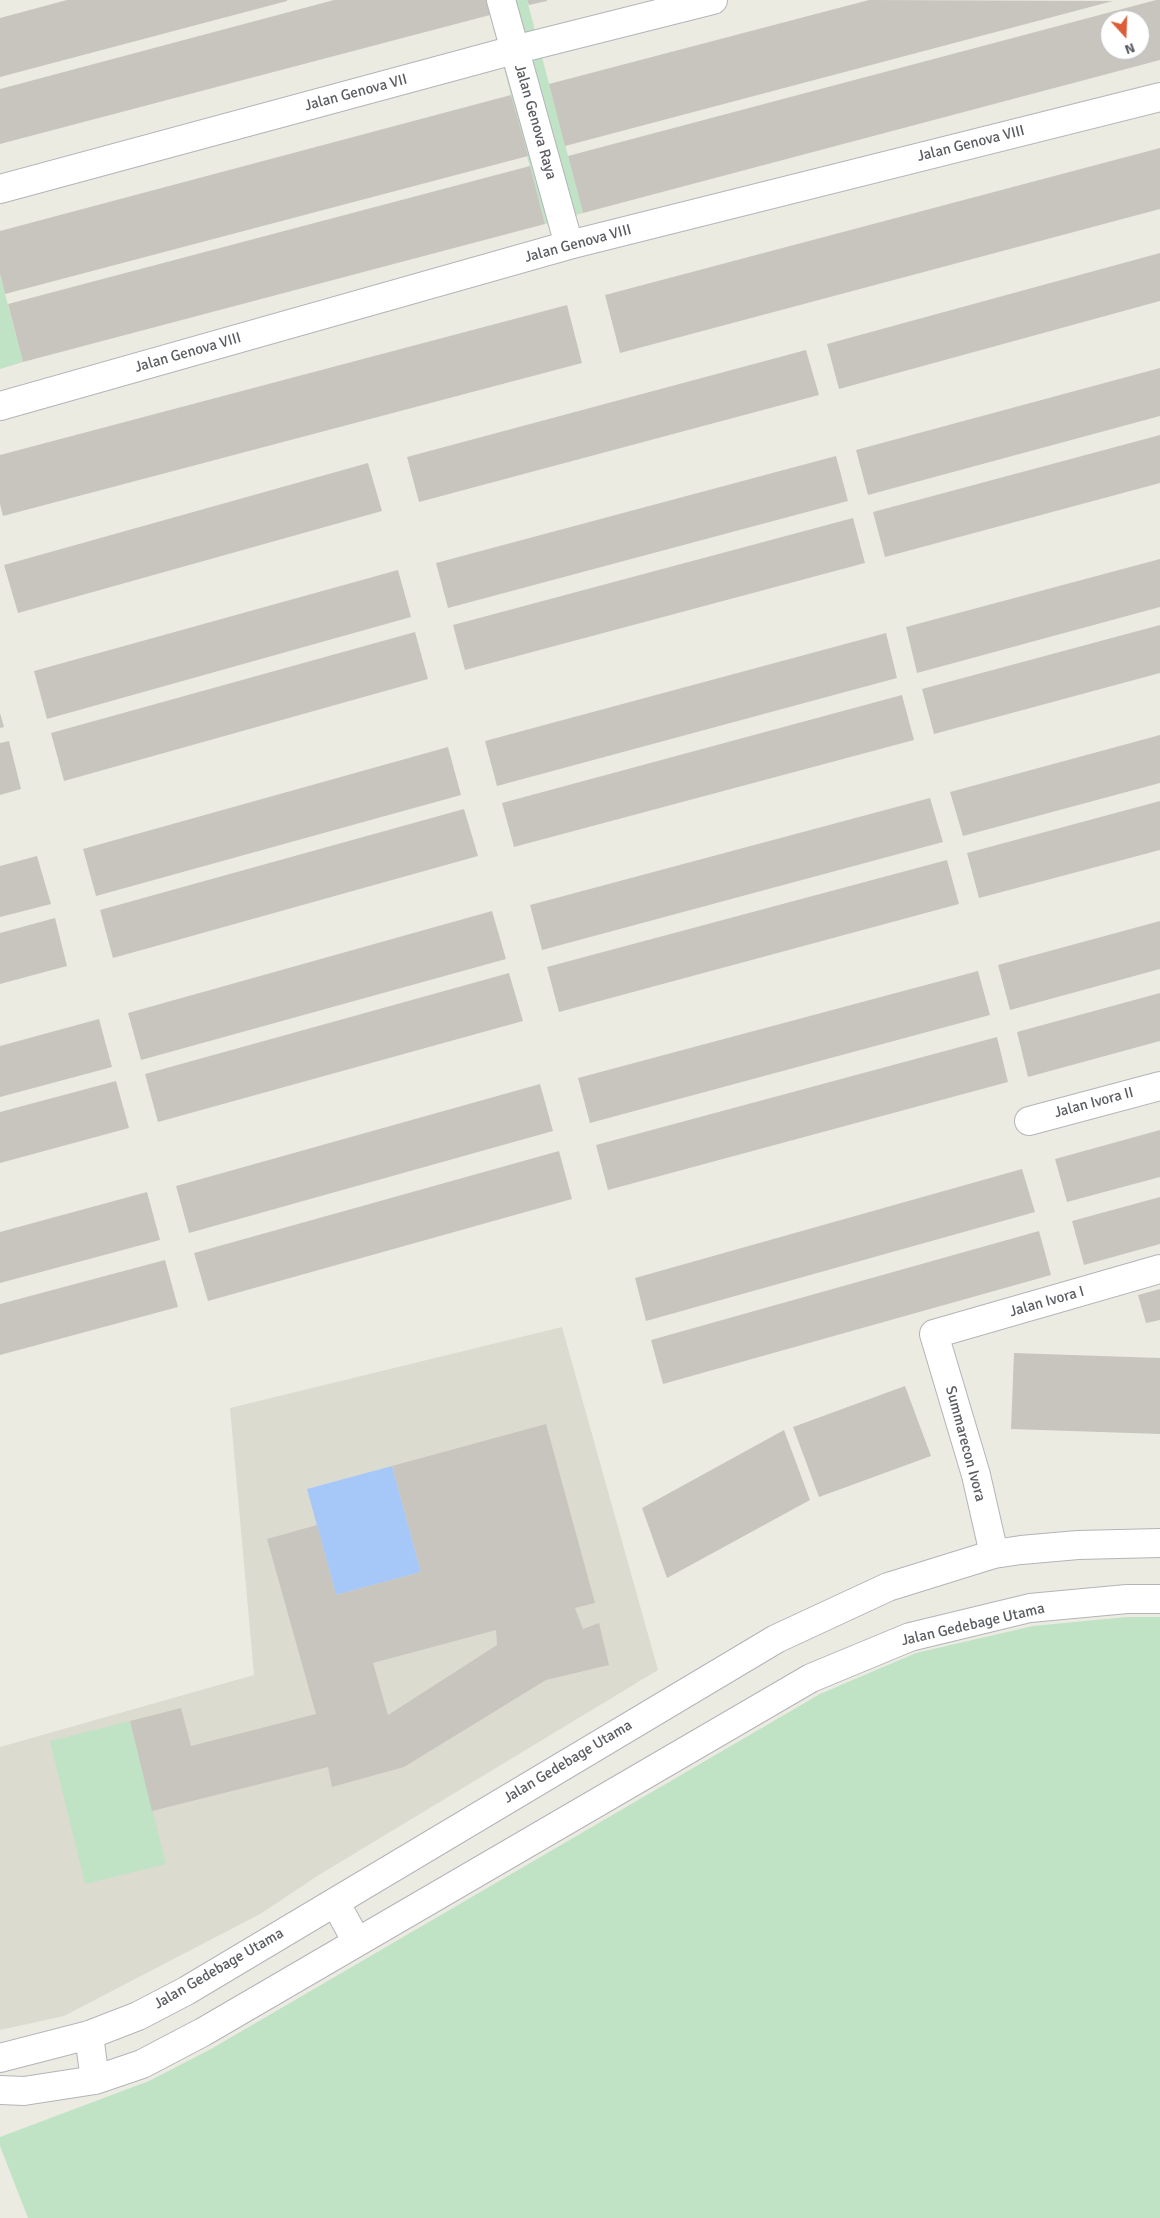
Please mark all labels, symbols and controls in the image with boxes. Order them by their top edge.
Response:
north arrow [1100,10,1150,60]
text: N [1122,39,1137,58]
street label: Jalan Genova Raya [510,62,560,182]
street label: Jalan Genova VII [303,71,409,115]
street label: Jalan Genova VIII [915,122,1027,166]
street label: Jalan Genova VIII [523,221,633,267]
street label: Jalan Genova VIII [133,329,243,377]
street label: Jalan Ivora II [1052,1084,1136,1122]
street label: Jalan Ivora I [1008,1283,1086,1321]
street label: Summarecon Ivora [941,1384,989,1504]
street label: Jalan Gedebage Utama [900,1600,1046,1650]
street label: Jalan Gedebage Utama [500,1717,636,1807]
street label: Jalan Gedebage Utama [151,1925,287,2013]

